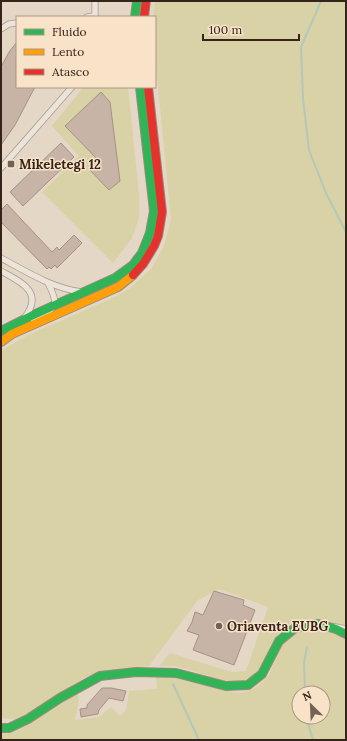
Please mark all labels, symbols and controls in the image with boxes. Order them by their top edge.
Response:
legend [16,16,156,88]
scale bar [203,16,299,42]
text: 100 m [209,22,242,37]
text: Fluido [52,24,87,39]
text: Lento [52,44,84,59]
text: Atasco [51,64,89,79]
place label: Mikeletegi 12 [19,156,101,173]
marker: Mikeletegi 12 [6,159,16,169]
place label: Oriaventa EUBG [227,618,328,635]
marker: Oriaventa EUBG [214,621,224,631]
north arrow [291,685,331,725]
text: N [300,688,314,704]

